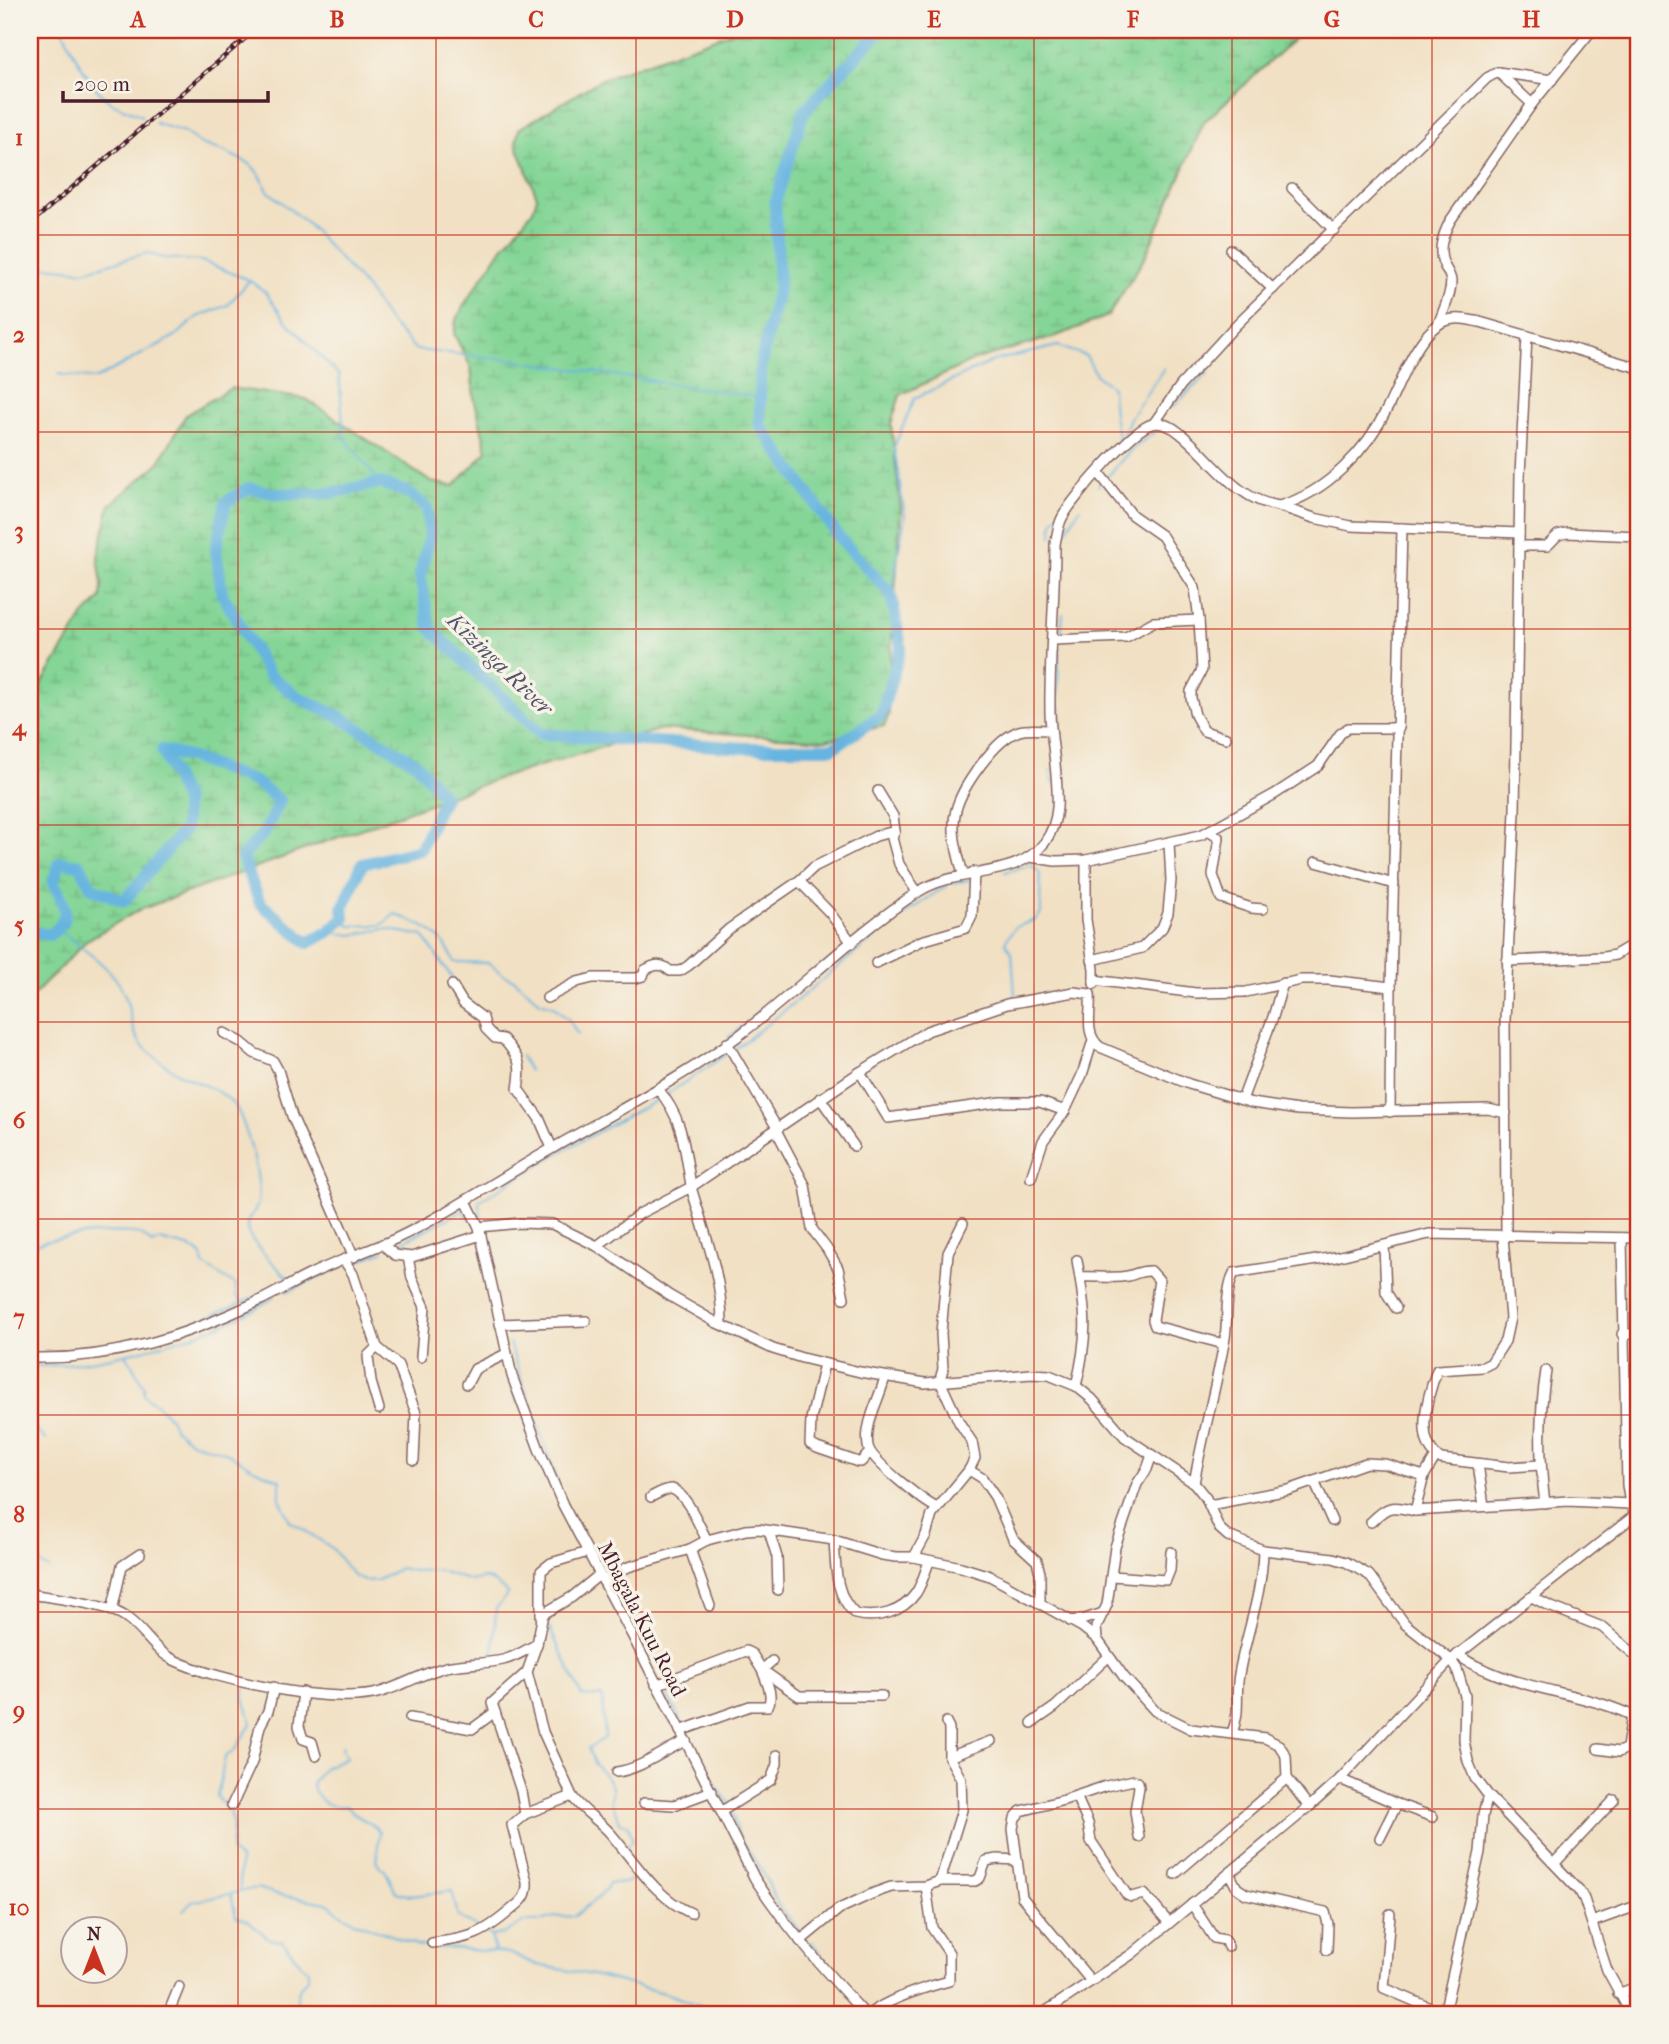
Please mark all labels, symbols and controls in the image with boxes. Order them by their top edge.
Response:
text: A [129,6,147,33]
text: B [330,6,345,33]
text: C [528,6,544,33]
text: D [726,6,744,33]
text: E [927,6,941,33]
text: F [1126,6,1140,33]
text: G [1324,6,1340,33]
text: H [1522,6,1540,33]
scale bar [63,60,268,104]
text: 200 m [74,72,130,96]
text: 1 [15,124,23,151]
text: 2 [13,321,25,348]
text: 3 [14,517,24,544]
water label: Kizinga River [440,606,560,722]
text: 4 [11,714,27,741]
text: 5 [14,911,24,938]
text: 6 [13,1107,26,1134]
text: 7 [12,1304,25,1331]
text: 8 [13,1501,25,1528]
street label: Mbagala Kuu Road [593,1538,692,1701]
text: 9 [12,1697,25,1724]
text: 10 [9,1894,29,1921]
north arrow [60,1914,130,1984]
text: N [87,1923,102,1945]

